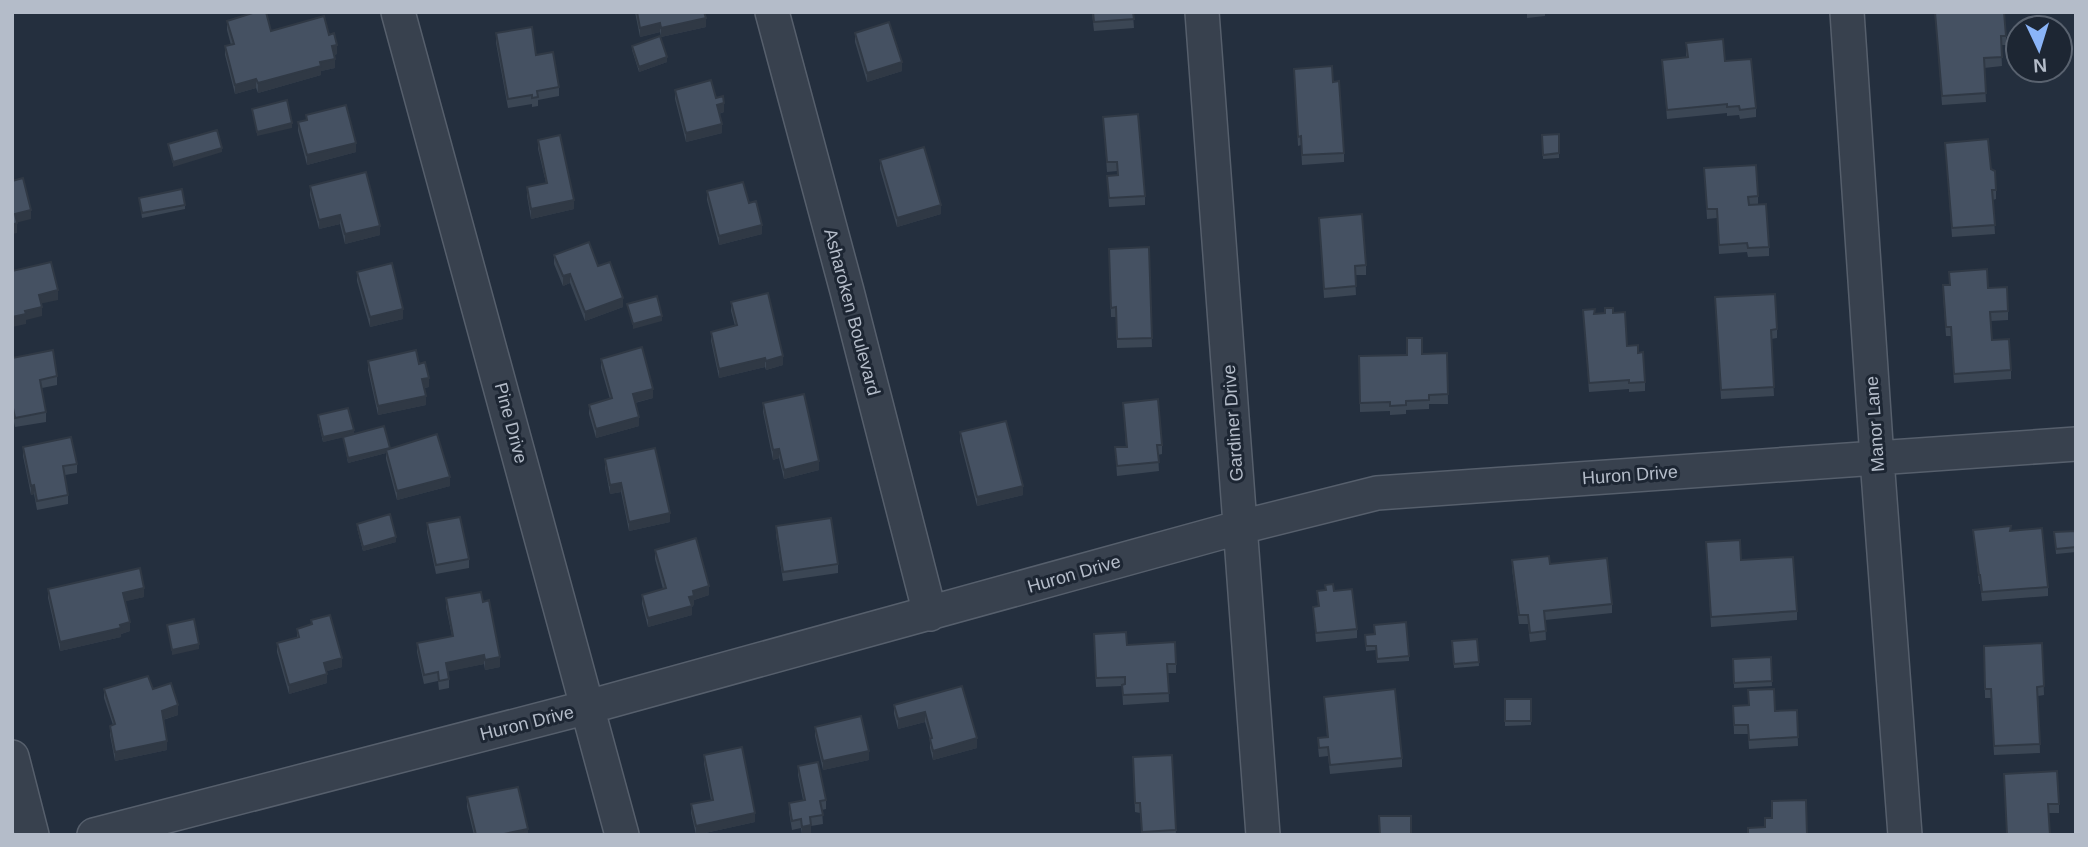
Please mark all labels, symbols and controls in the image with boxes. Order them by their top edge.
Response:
north arrow [2004,14,2074,84]
text: N [2033,55,2048,76]
street label: Asharoken Boulevard [820,226,884,398]
street label: Gardiner Drive [1219,364,1247,482]
street label: Manor Lane [1862,375,1888,473]
street label: Pine Drive [491,380,531,466]
street label: Huron Drive [1581,462,1679,488]
street label: Huron Drive [1025,551,1123,597]
street label: Huron Drive [478,702,576,744]

